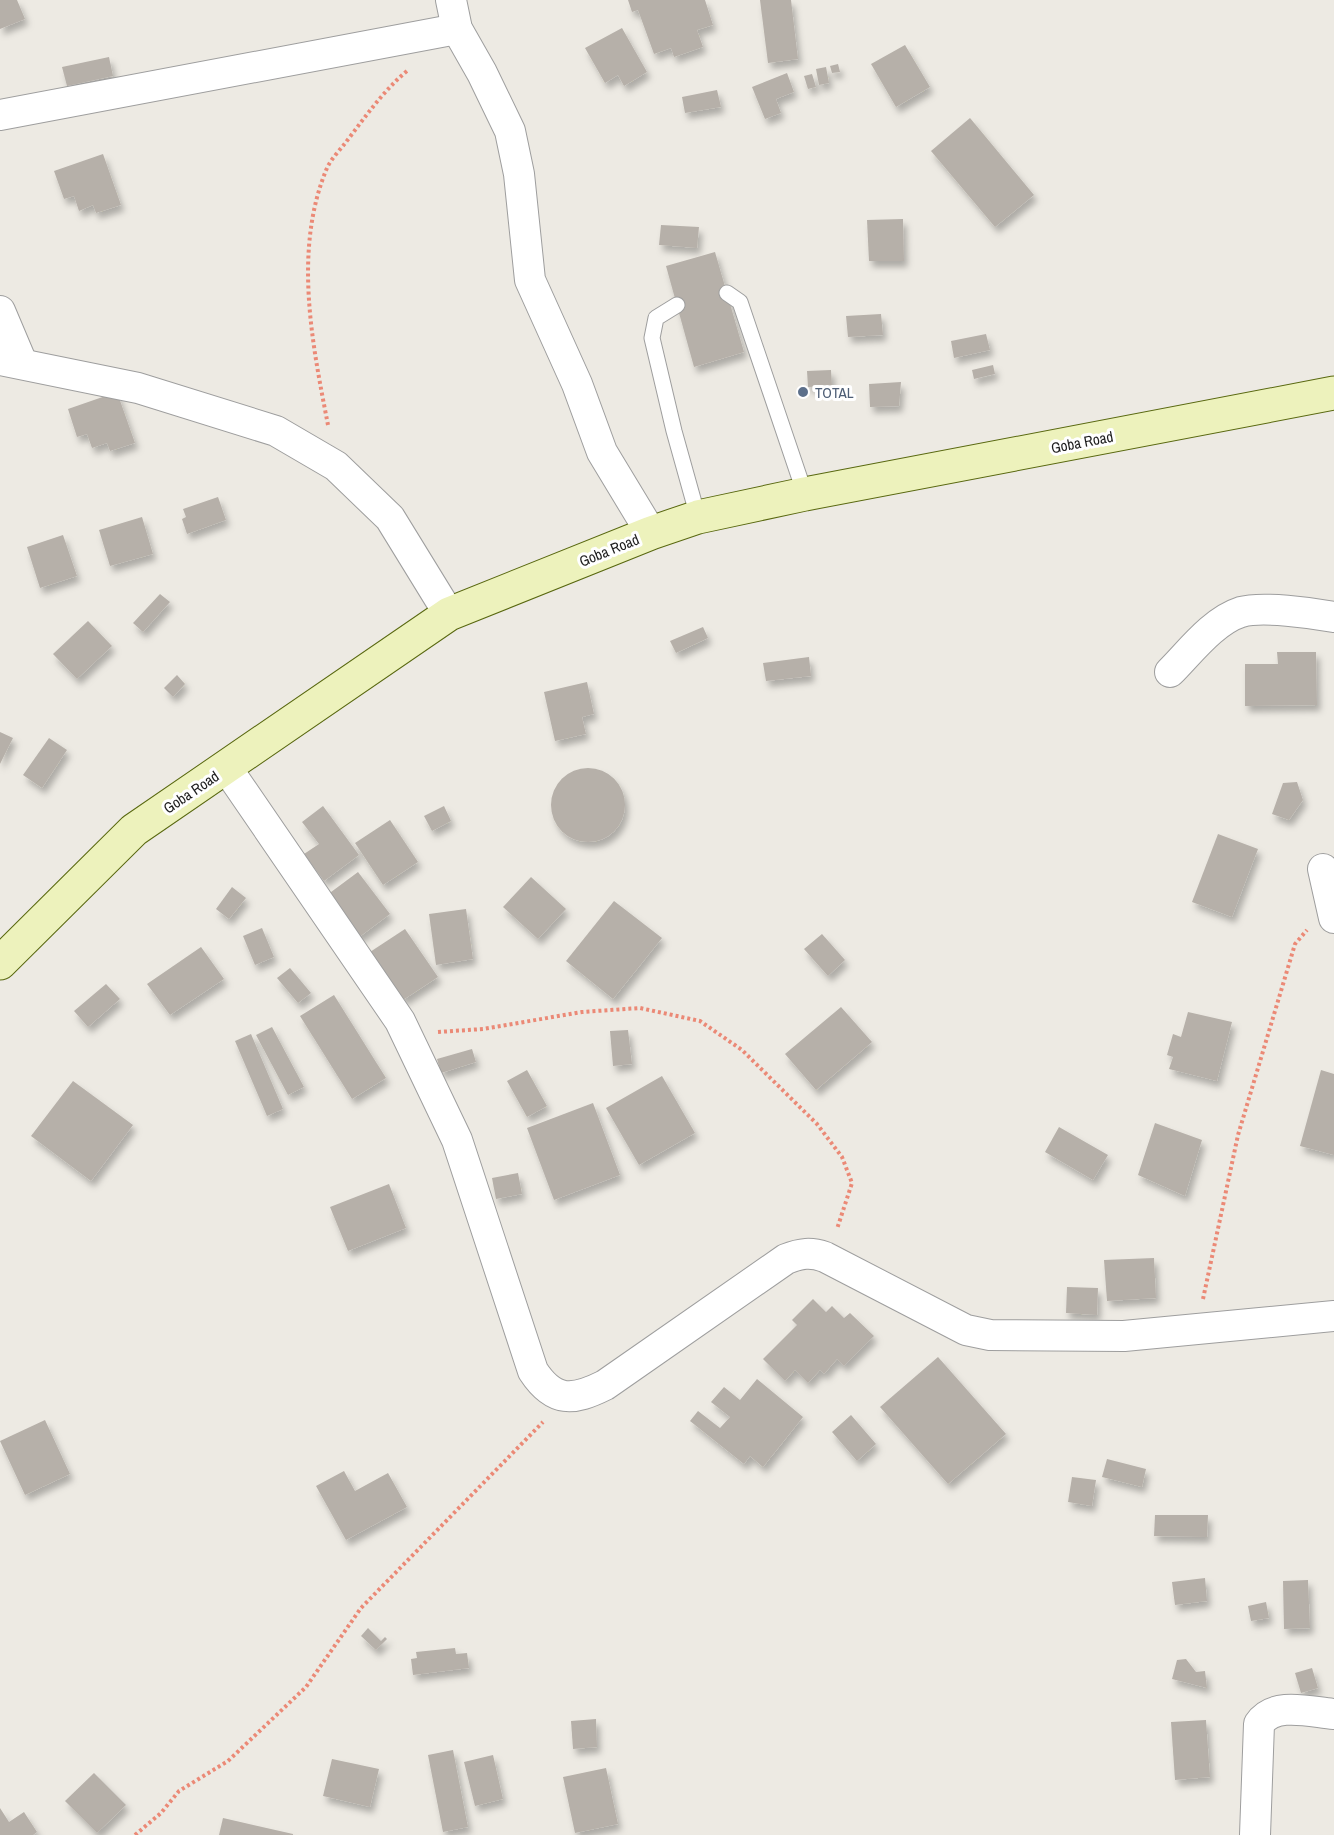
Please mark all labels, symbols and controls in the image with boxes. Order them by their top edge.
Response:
place label: TOTAL [815,382,854,403]
marker: TOTAL [796,385,810,399]
street label: Goba Road [1049,426,1115,458]
street label: Goba Road [576,528,642,572]
street label: Goba Road [159,766,223,818]

